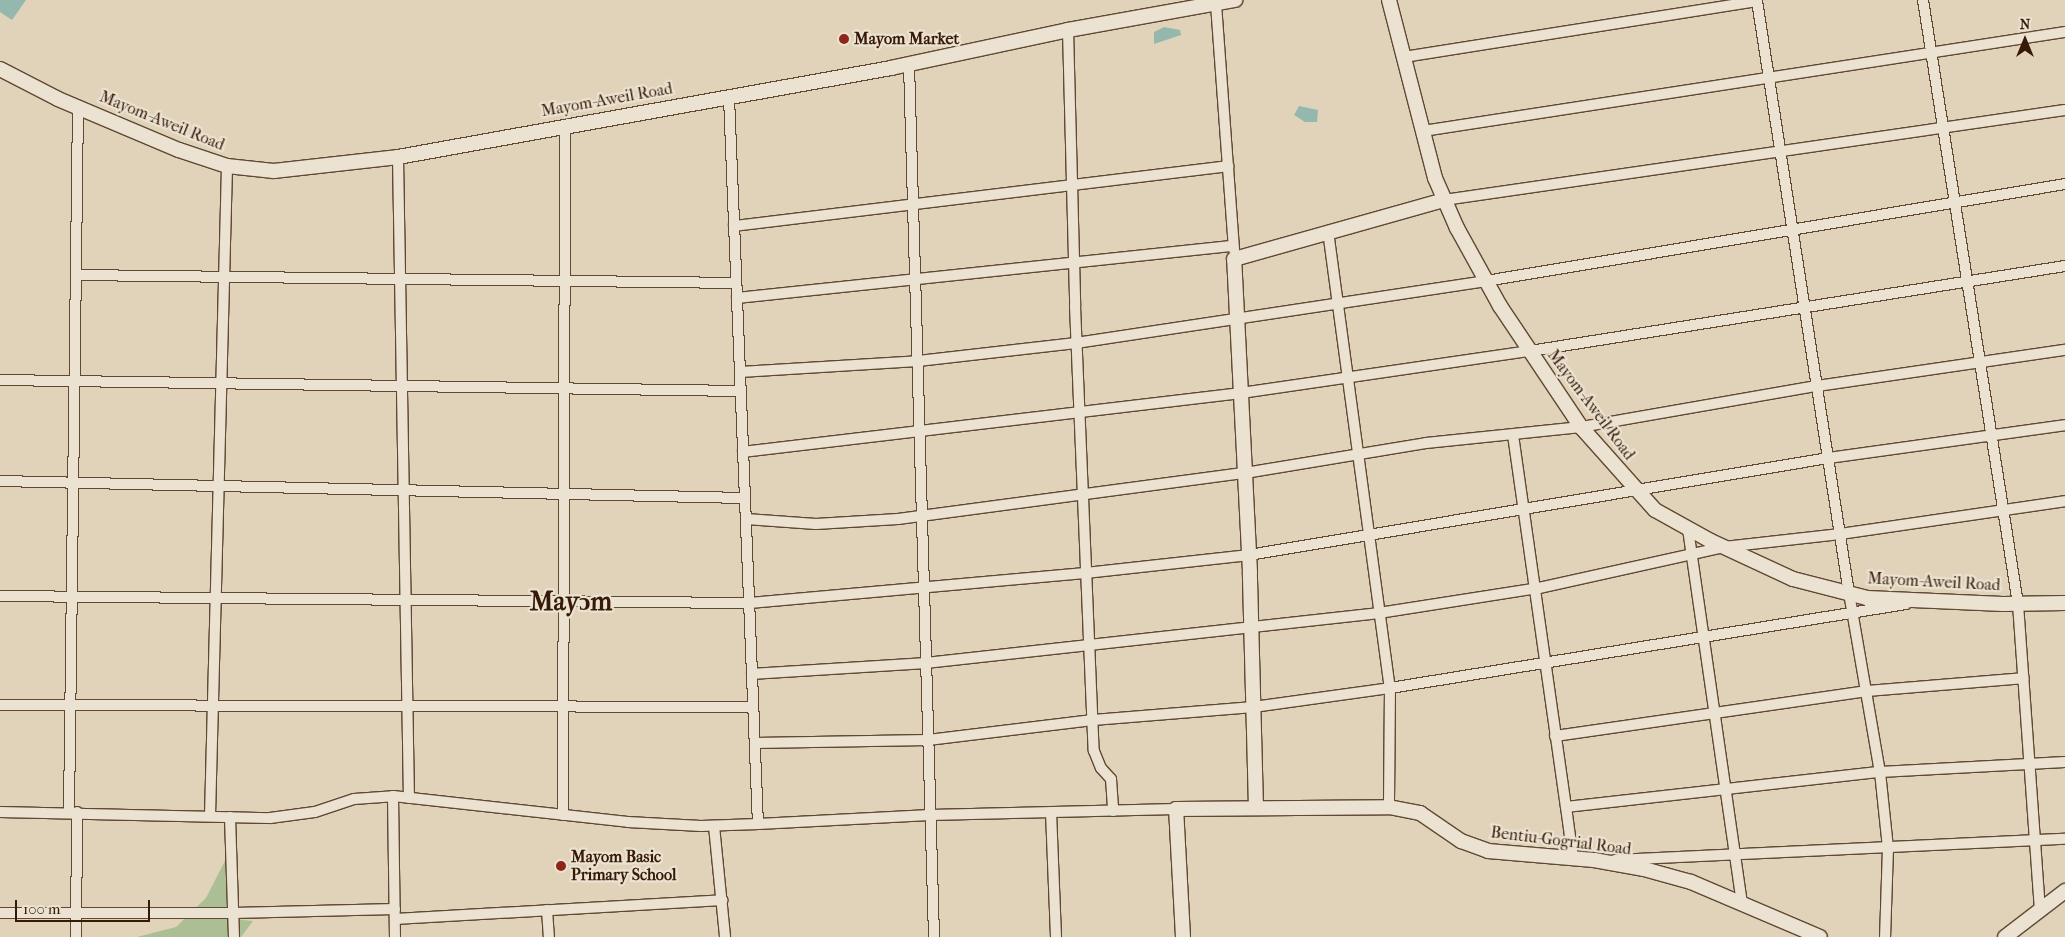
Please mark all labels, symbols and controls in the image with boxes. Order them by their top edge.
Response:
north arrow [2000,15,2050,65]
text: N [2020,16,2030,33]
place label: Mayom Market [854,29,959,49]
marker: Mayom Market [838,33,850,45]
street label: Mayom-Aweil Road [540,79,674,121]
street label: Mayom-Aweil Road [97,87,227,155]
street label: Mayom-Aweil Road [1543,346,1639,464]
street label: Mayom-Aweil Road [1867,569,2001,595]
district label: Mayɔm [530,586,612,618]
street label: Bentiu-Gogrial Road [1490,823,1632,859]
place label: Mayom Basic Primary School [571,847,676,885]
marker: Mayom Basic Primary School [555,860,567,872]
scale bar [18,890,152,922]
text: 100 m [23,900,61,918]

